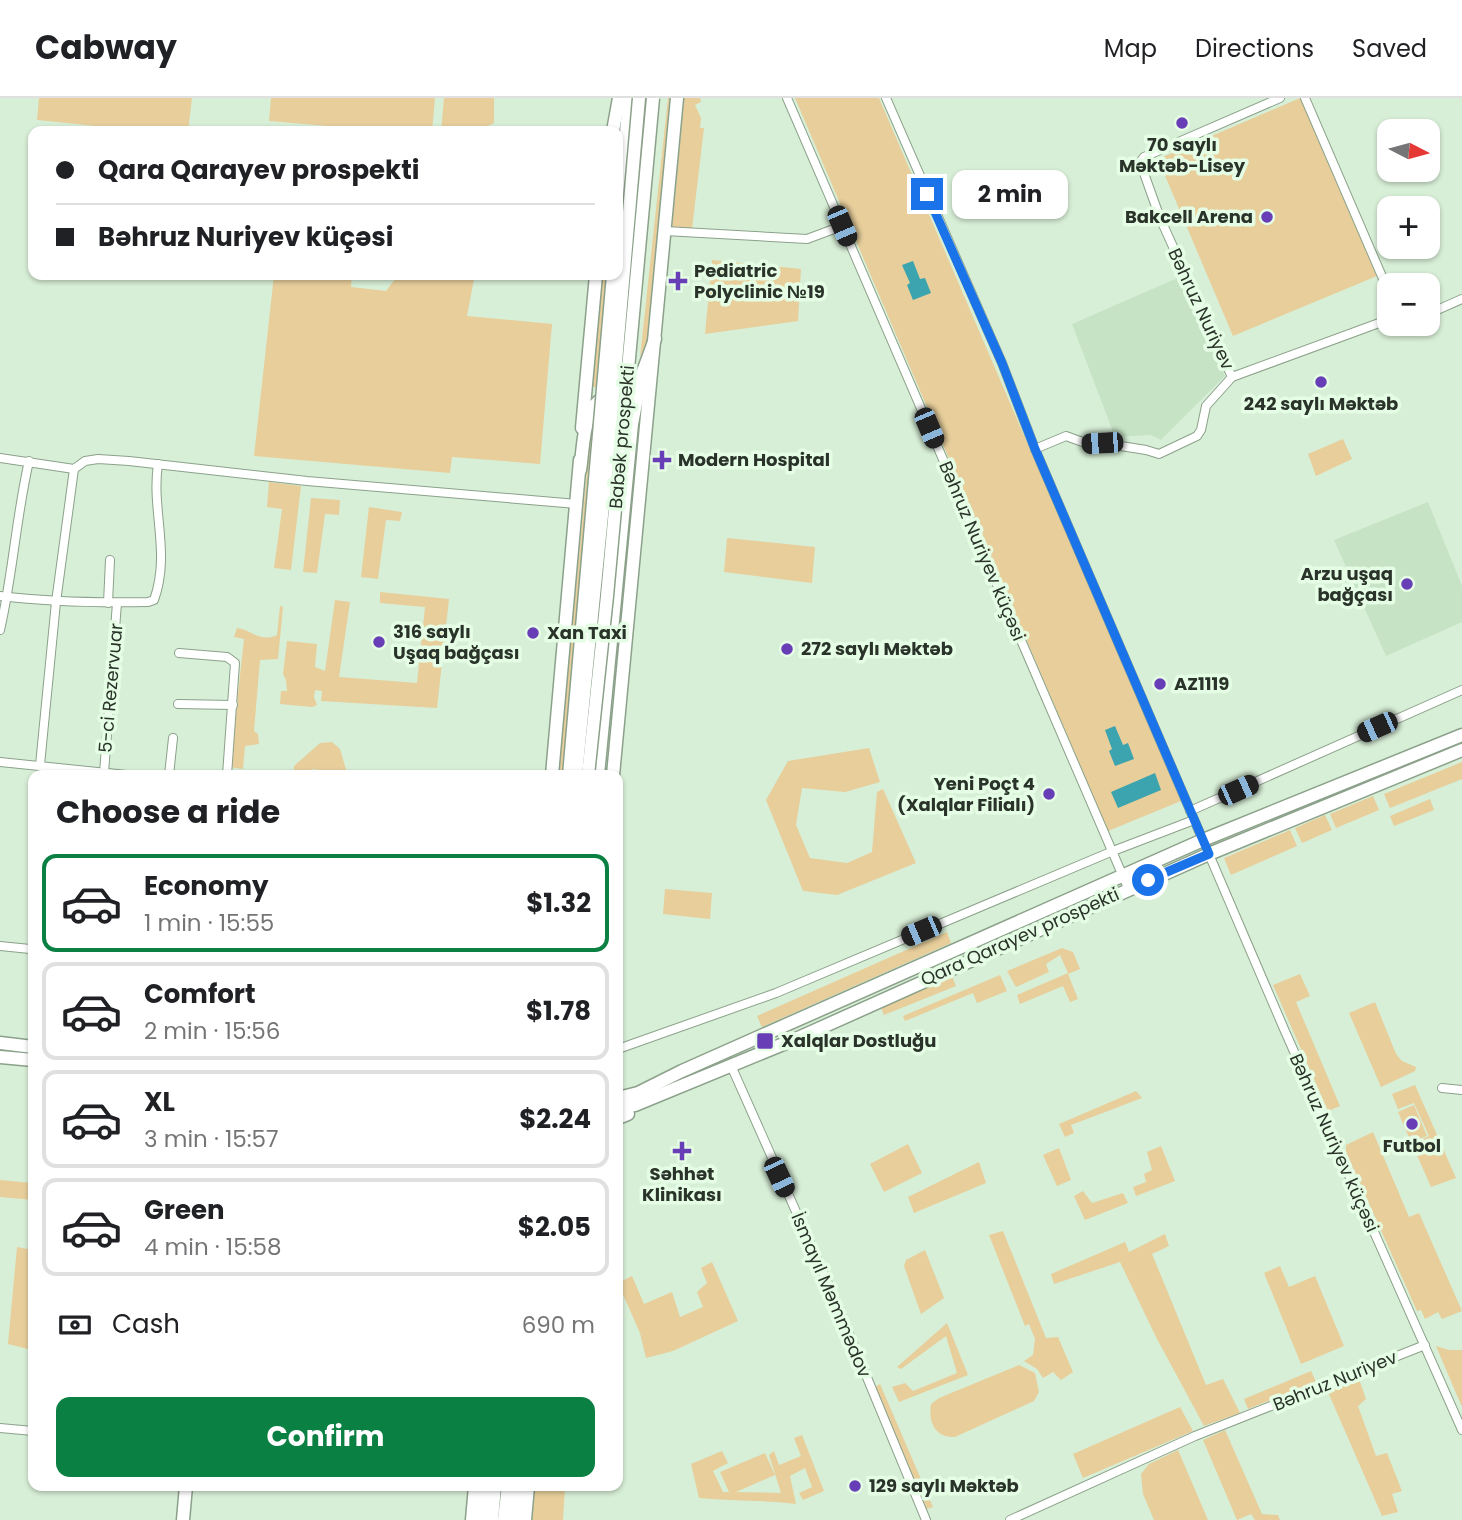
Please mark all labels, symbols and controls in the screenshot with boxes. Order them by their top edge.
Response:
text: Cabway [35,24,177,71]
text: Map [1104,32,1157,65]
text: Directions [1195,32,1314,65]
text: Saved [1352,32,1427,65]
marker: 70 saylı Məktəb-Lisey [1174,115,1190,131]
north arrow [1377,119,1440,182]
map controls [1377,119,1440,336]
place label: 70 saylı Məktəb-Lisey [1119,132,1246,178]
text: Qara Qarayev prospekti [98,152,419,188]
callout: 2 min [951,170,1067,218]
route end [911,178,943,210]
text: 2 min [978,178,1042,210]
button: + [1377,196,1440,259]
car [825,203,860,249]
place label: Bakcell Arena [1125,204,1253,229]
marker: Bakcell Arena [1259,209,1275,225]
text: Bəhruz Nuriyev küçəsi [98,219,393,255]
street label: Bəhruz Nuriyev [1162,244,1241,374]
place label: Pediatric Polyclinic №19 [694,258,825,304]
marker: Pediatric Polyclinic №19 [668,271,688,291]
button: − [1377,273,1440,336]
street label: Babək prospekti [603,364,640,510]
marker: 242 saylı Məktəb [1313,374,1329,390]
place label: 242 saylı Məktəb [1244,391,1398,416]
car [912,405,947,451]
car [1081,431,1124,455]
place label: Modern Hospital [678,447,830,472]
marker: Modern Hospital [652,450,672,470]
street label: Bəhruz Nuriyev küçəsi [933,457,1032,645]
place label: Arzu uşaq bağçası [1301,561,1393,607]
marker: Arzu uşaq bağçası [1399,576,1415,592]
place label: 316 saylı Uşaq bağçası [393,619,520,665]
place label: Xan Taxi [547,620,627,645]
street label: 5-ci Rezervuar [92,622,129,754]
marker: Xan Taxi [525,625,541,641]
marker: 316 saylı Uşaq bağçası [371,634,387,650]
place label: 272 saylı Məktəb [801,636,953,661]
marker: 272 saylı Məktəb [779,641,795,657]
place label: AZ1119 [1174,671,1229,696]
marker: AZ1119 [1152,676,1168,692]
car [1354,709,1401,745]
place label: Yeni Poçt 4 (Xalqlar Filialı) [897,771,1035,817]
car [1215,772,1262,808]
marker: Yeni Poçt 4 (Xalqlar Filialı) [1041,786,1057,802]
text: Choose a ride [56,789,280,834]
route start [1132,864,1164,896]
text: Economy [144,868,268,904]
icon: car [60,872,123,935]
street label: Qara Qarayev prospekti [917,881,1123,992]
text: $1.32 [526,885,591,921]
text: 1 min · 15:55 [144,907,274,939]
car [898,913,945,949]
text: Comfort [144,976,256,1012]
icon: car [60,980,123,1043]
text: $1.78 [526,993,591,1029]
text: 2 min · 15:56 [144,1015,280,1047]
place label: Xalqlar Dostluğu [781,1028,936,1053]
marker: Xalqlar Dostluğu [755,1031,775,1051]
street label: Bəhruz Nuriyev küçəsi [1284,1049,1385,1236]
text: XL [144,1084,175,1120]
icon: car [60,1088,123,1151]
text: $2.24 [519,1101,591,1137]
marker: Futbol [1404,1116,1420,1132]
text: 3 min · 15:57 [144,1123,279,1155]
place label: Futbol [1383,1133,1441,1158]
marker: Səhhət Klinikası [672,1141,692,1161]
car [761,1154,798,1200]
place label: Səhhət Klinikası [642,1161,722,1207]
text: Green [144,1192,225,1228]
icon: car [60,1196,123,1259]
street label: İsmayıl Məmmədov [785,1208,878,1381]
text: $2.05 [518,1209,591,1245]
text: 4 min · 15:58 [144,1231,282,1263]
icon: cash [56,1306,94,1344]
text: Cash [112,1306,180,1342]
text: 690 m [522,1309,595,1341]
street label: Bəhruz Nuriyev [1269,1344,1401,1417]
button: Confirm [56,1397,595,1477]
place label: 129 saylı Məktəb [869,1473,1019,1498]
marker: 129 saylı Məktəb [847,1478,863,1494]

